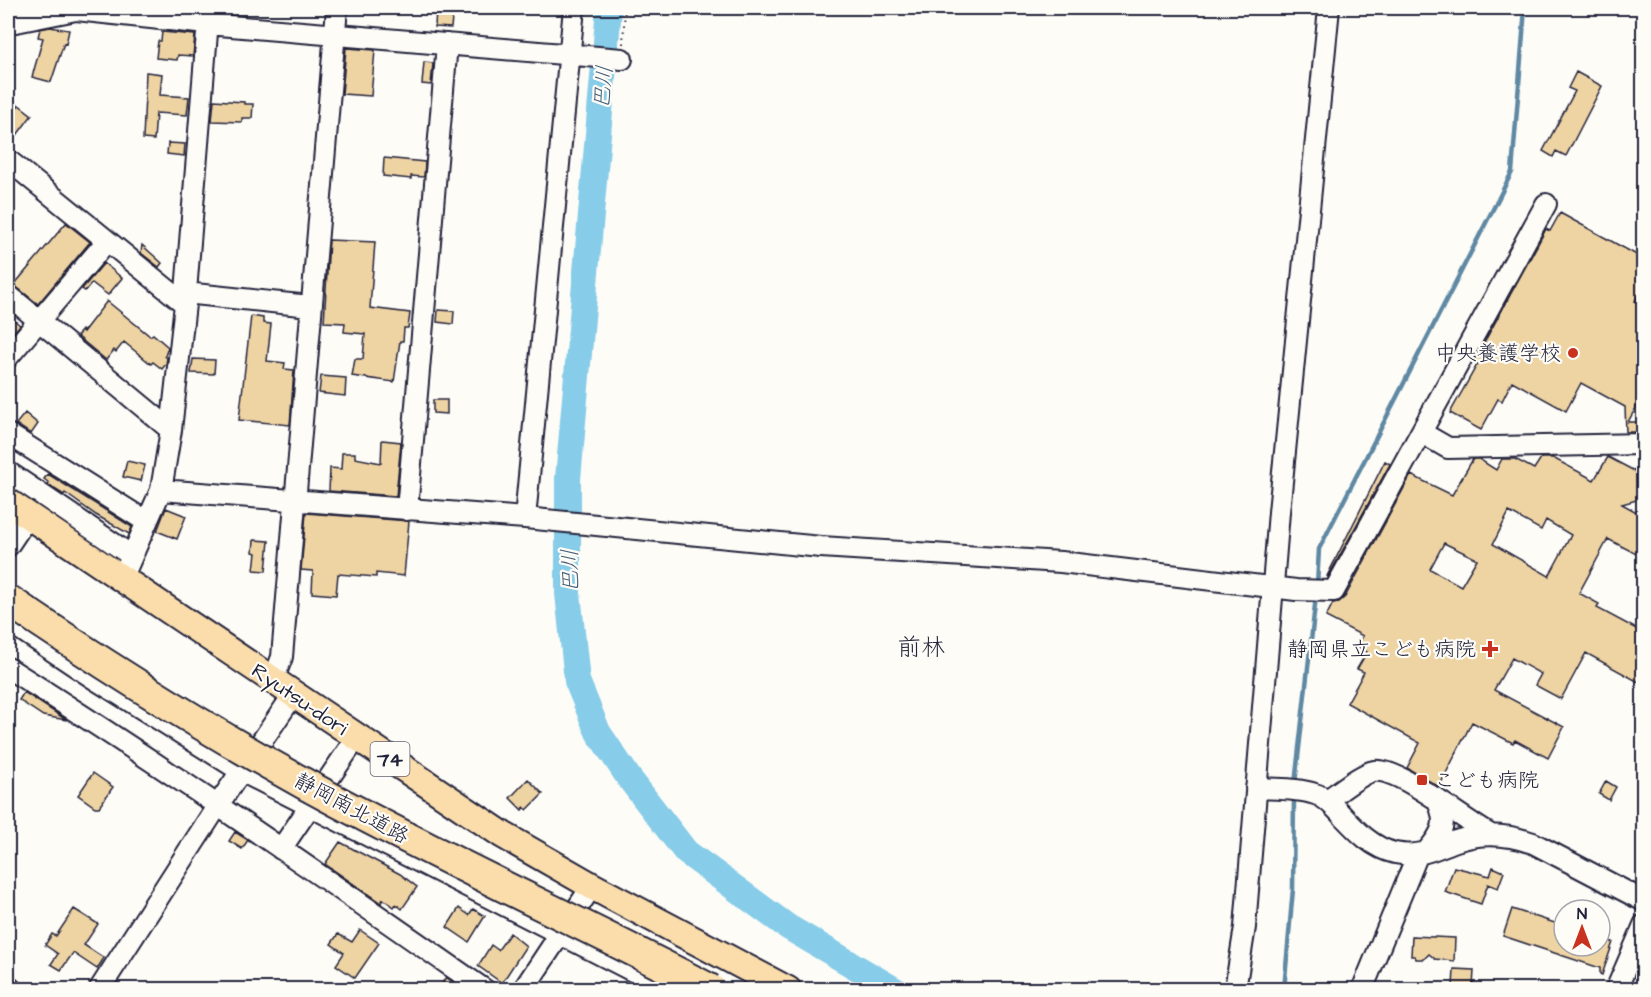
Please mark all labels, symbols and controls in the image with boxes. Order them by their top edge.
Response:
water label: 巴川 [586,64,621,110]
place label: 中央養護学校 [1435,339,1561,368]
marker: 中央養護学校 [1566,346,1580,360]
water label: 巴川 [555,549,586,593]
district label: 前林 [897,631,945,665]
place label: 静岡県立こども病院 [1287,635,1476,664]
marker: 静岡県立こども病院 [1481,640,1499,658]
street label: Ryutsu-dori [245,656,354,744]
road number: 74 [370,742,410,776]
street label: 静岡南北道路 [289,766,414,851]
place label: こども病院 [1434,766,1539,795]
marker: こども病院 [1415,773,1429,787]
north arrow [1552,898,1612,958]
text: N [1577,903,1587,925]

